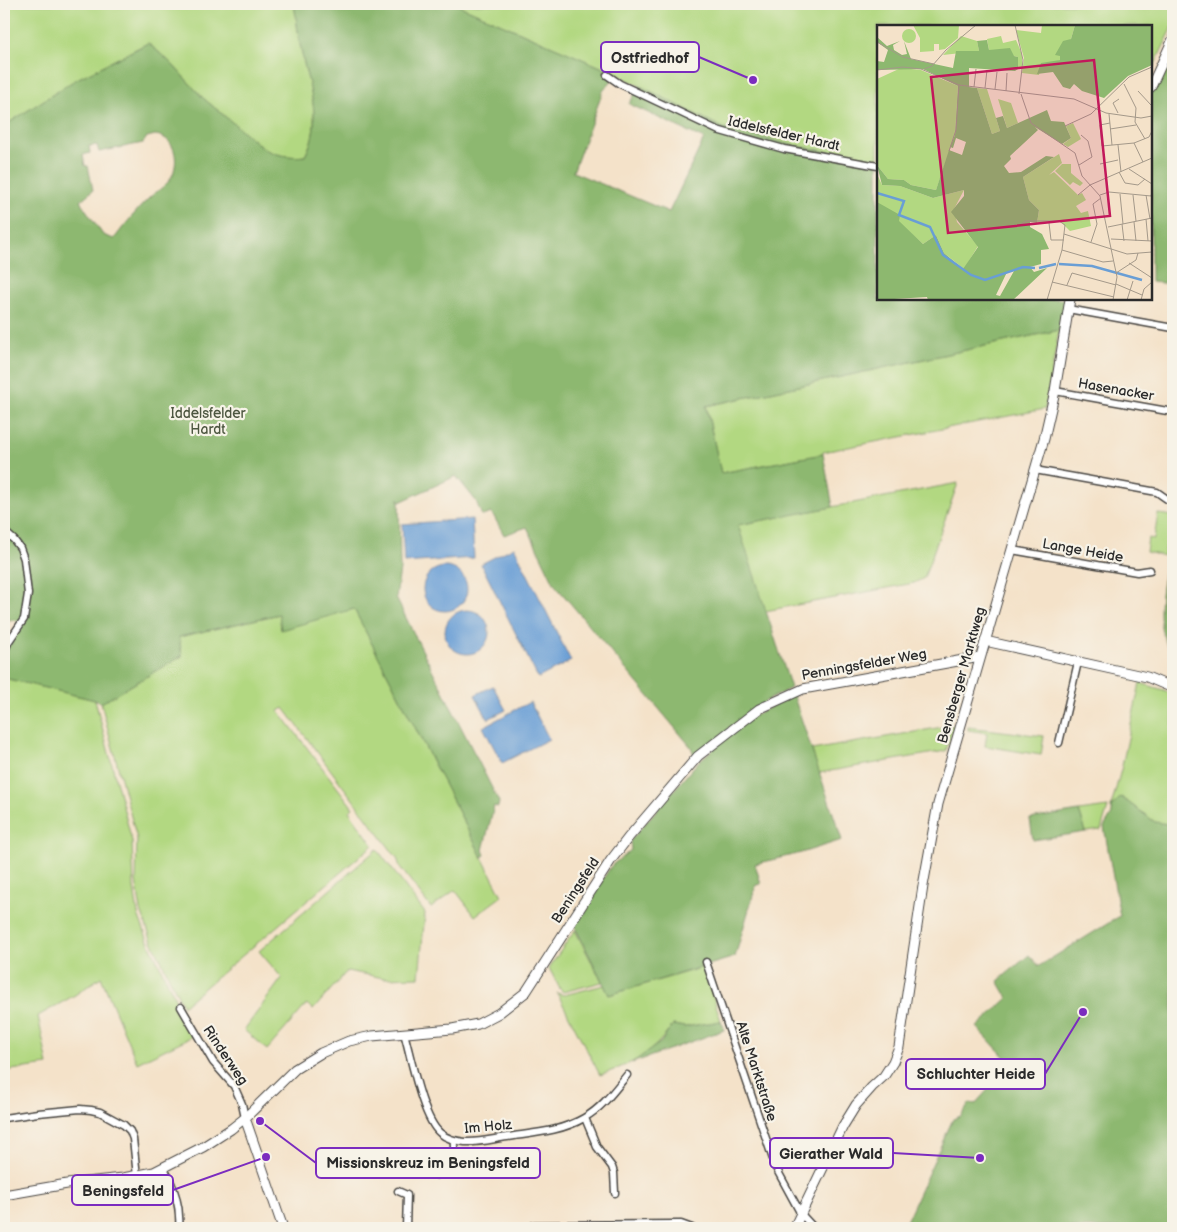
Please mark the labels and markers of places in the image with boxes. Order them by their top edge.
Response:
callout: Ostfriedhof [601,42,699,72]
callout: Schluchter Heide [906,1059,1045,1089]
callout: Gierather Wald [770,1138,893,1168]
callout: Missionskreuz im Beningsfeld [316,1148,540,1178]
callout: Beningsfeld [72,1175,173,1205]

